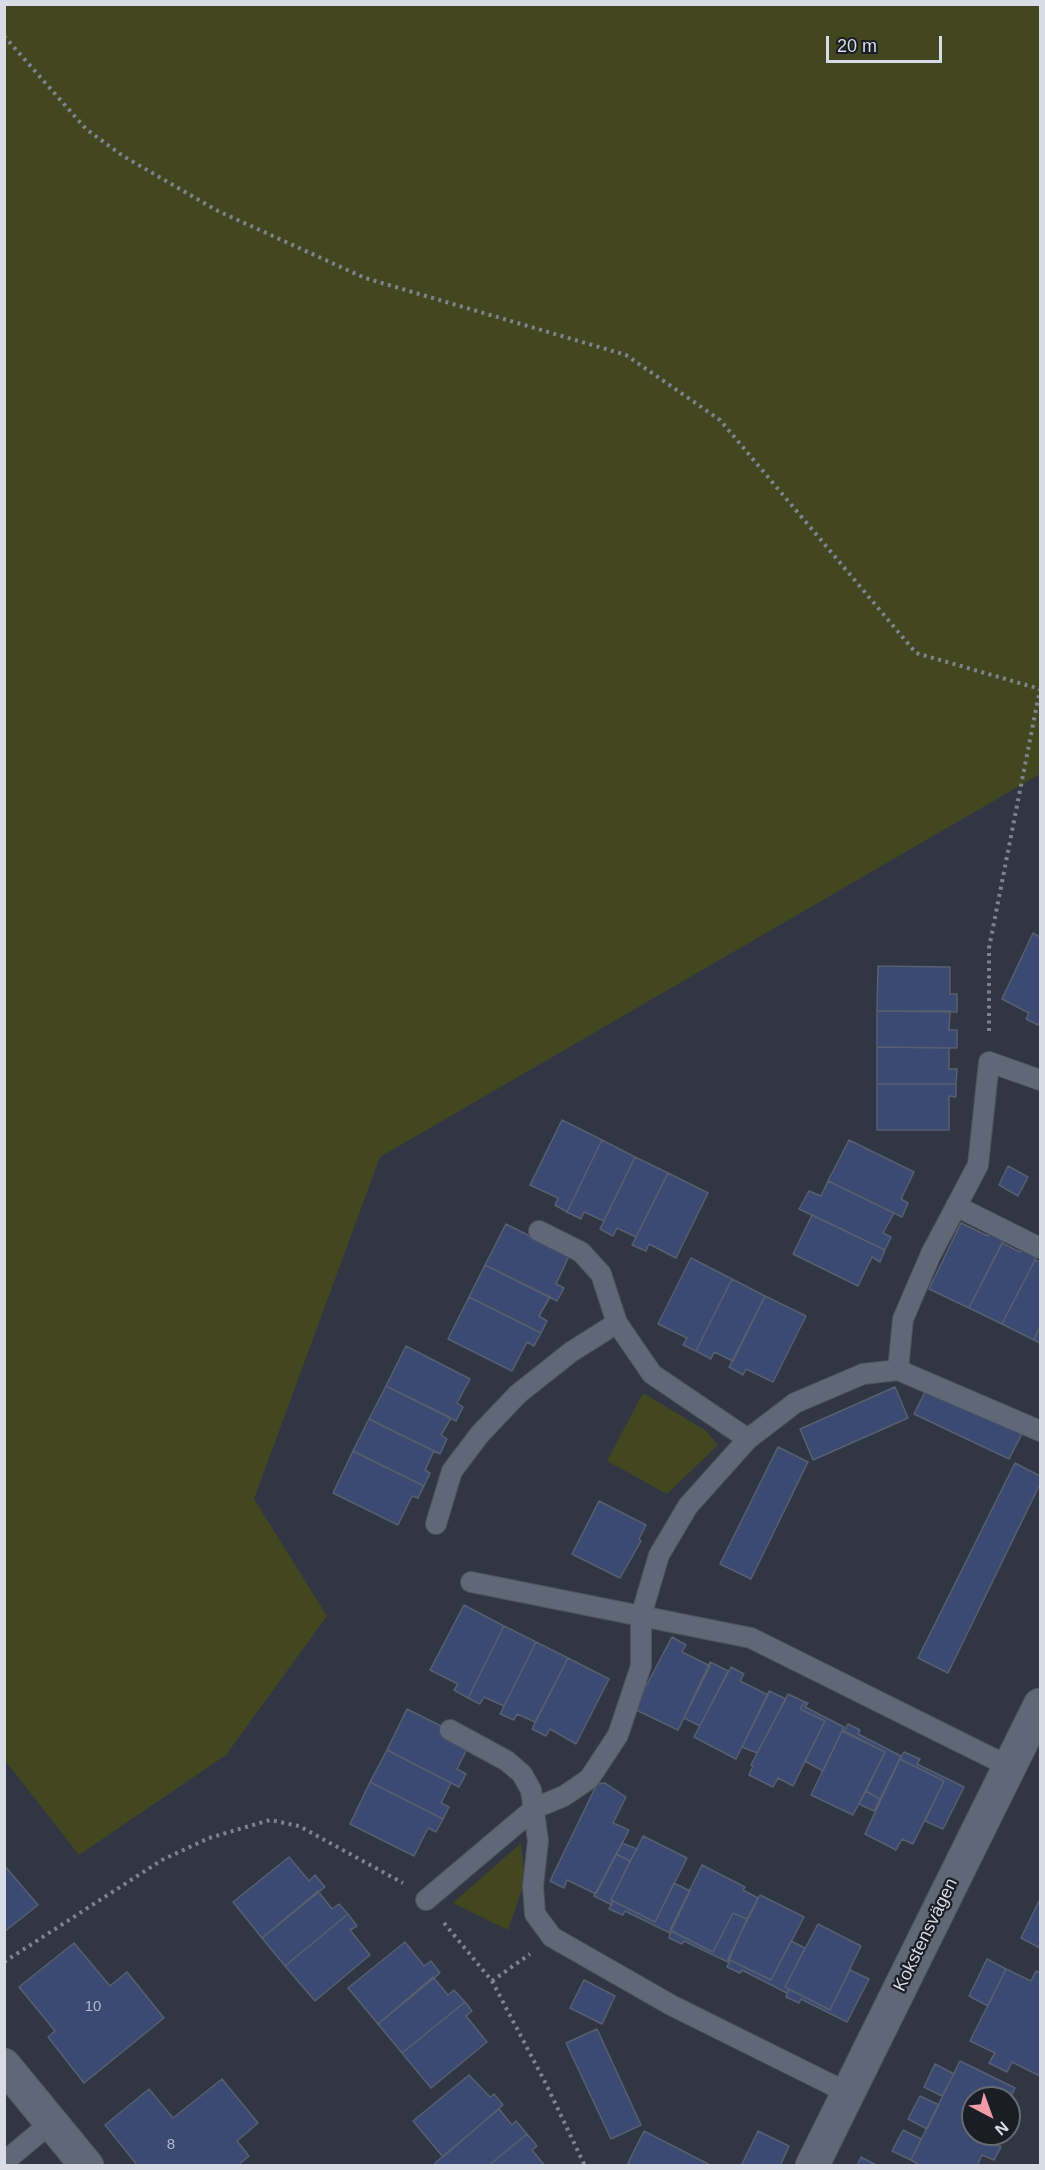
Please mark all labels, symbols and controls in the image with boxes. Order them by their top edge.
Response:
scale bar [829,24,944,62]
text: 20 m [837,36,877,56]
street label: Kokstensvägen [889,1875,963,1995]
house number: 10 [85,1998,101,2016]
north arrow [961,2086,1021,2146]
text: N [992,2118,1012,2139]
house number: 8 [167,2136,175,2154]

